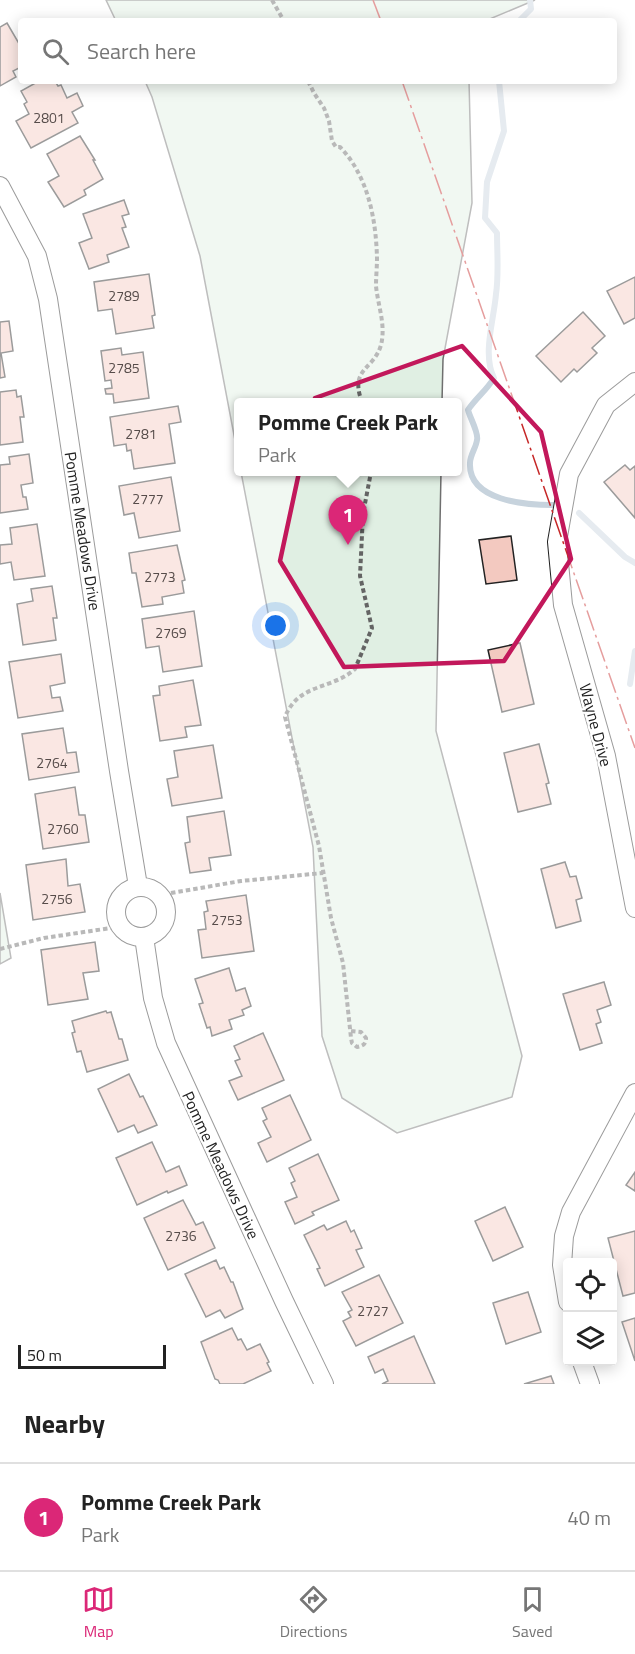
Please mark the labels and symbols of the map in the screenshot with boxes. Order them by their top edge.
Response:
house number: 2801 [33,107,65,128]
house number: 2789 [108,285,140,306]
house number: 2785 [108,357,140,378]
house number: 2781 [125,423,157,444]
street label: Pomme Meadows Drive [59,450,107,612]
house number: 2777 [132,488,164,509]
pin: 1 [328,496,368,545]
house number: 2773 [144,566,176,587]
your location [261,611,290,640]
house number: 2769 [155,622,187,643]
street label: Wayne Drive [573,681,619,769]
house number: 2764 [36,752,68,773]
house number: 2760 [47,818,79,839]
house number: 2756 [41,888,73,909]
house number: 2753 [211,909,243,930]
street label: Pomme Meadows Drive [176,1087,266,1243]
house number: 2736 [165,1225,197,1246]
house number: 2727 [357,1300,389,1321]
scale bar [18,1342,166,1370]

